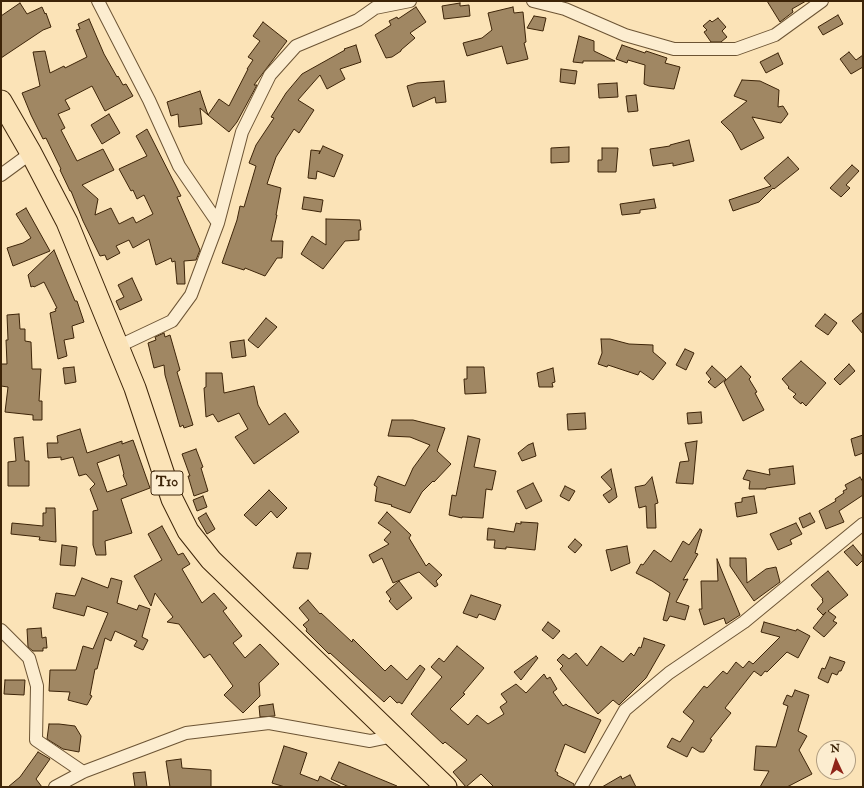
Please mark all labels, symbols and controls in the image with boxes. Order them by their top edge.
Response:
road number: T10 [151,471,183,495]
north arrow [816,740,856,780]
text: N [830,742,840,756]

